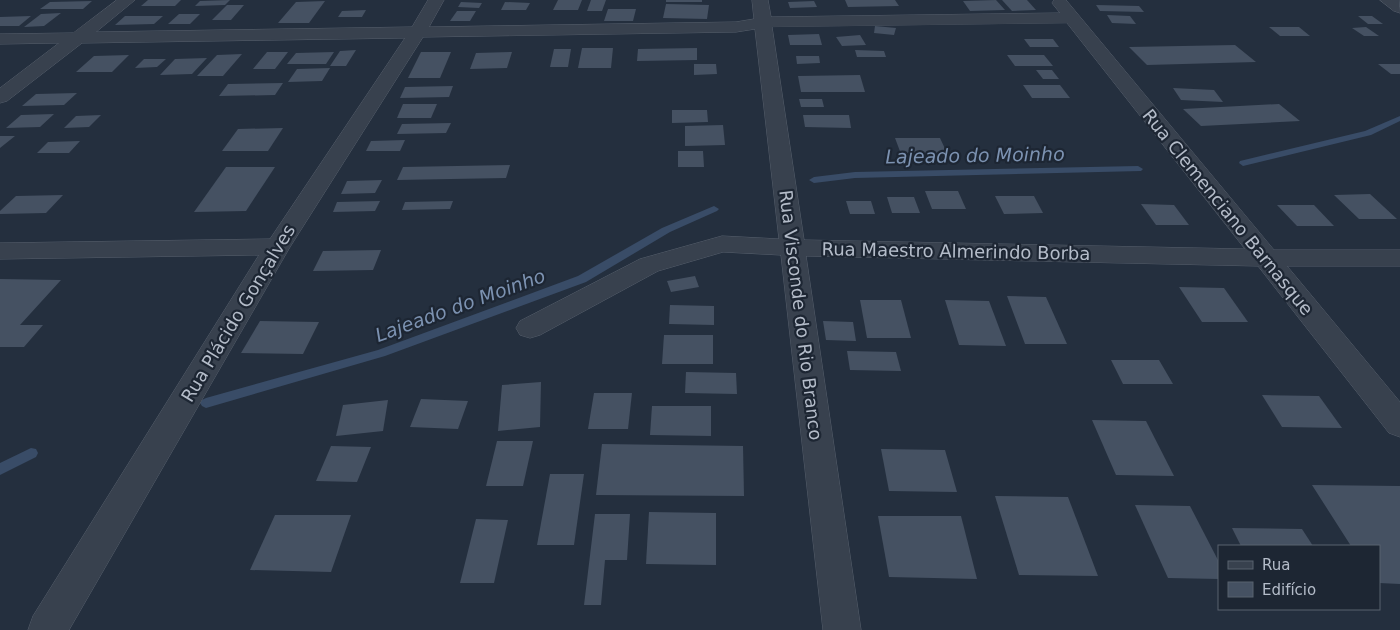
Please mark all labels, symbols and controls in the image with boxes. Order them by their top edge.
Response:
street label: Rua Clemenciano Barnasque [1138,105,1318,319]
water label: Lajeado do Moinho [885,142,1065,168]
street label: Rua Visconde do Rio Branco [775,189,827,441]
street label: Rua Plácido Gonçalves [177,221,299,405]
street label: Rua Maestro Almerindo Borba [821,238,1091,264]
water label: Lajeado do Moinho [372,264,548,346]
legend [1218,545,1380,610]
text: Rua [1262,556,1290,574]
text: Edifício [1262,581,1316,599]

